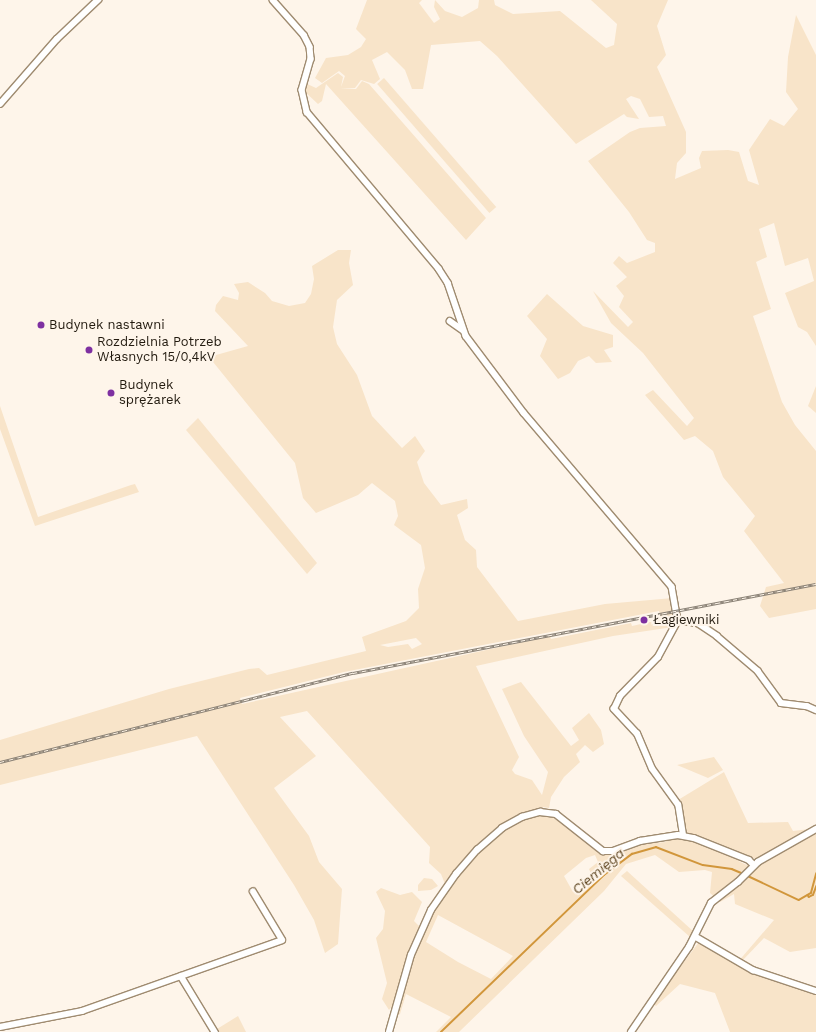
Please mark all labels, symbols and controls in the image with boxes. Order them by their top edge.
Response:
place label: Budynek nastawni [49,317,165,333]
marker: Budynek nastawni [36,320,46,330]
place label: Rozdzielnia Potrzeb Własnych 15/0,4kV [97,335,222,366]
marker: Rozdzielnia Potrzeb Własnych 15/0,4kV [84,345,94,355]
place label: Budynek sprężarek [119,378,181,409]
marker: Budynek sprężarek [106,388,116,398]
place label: Łagiewniki [653,612,719,628]
marker: Łagiewniki [638,614,650,626]
water label: Ciemięga [568,844,628,898]

